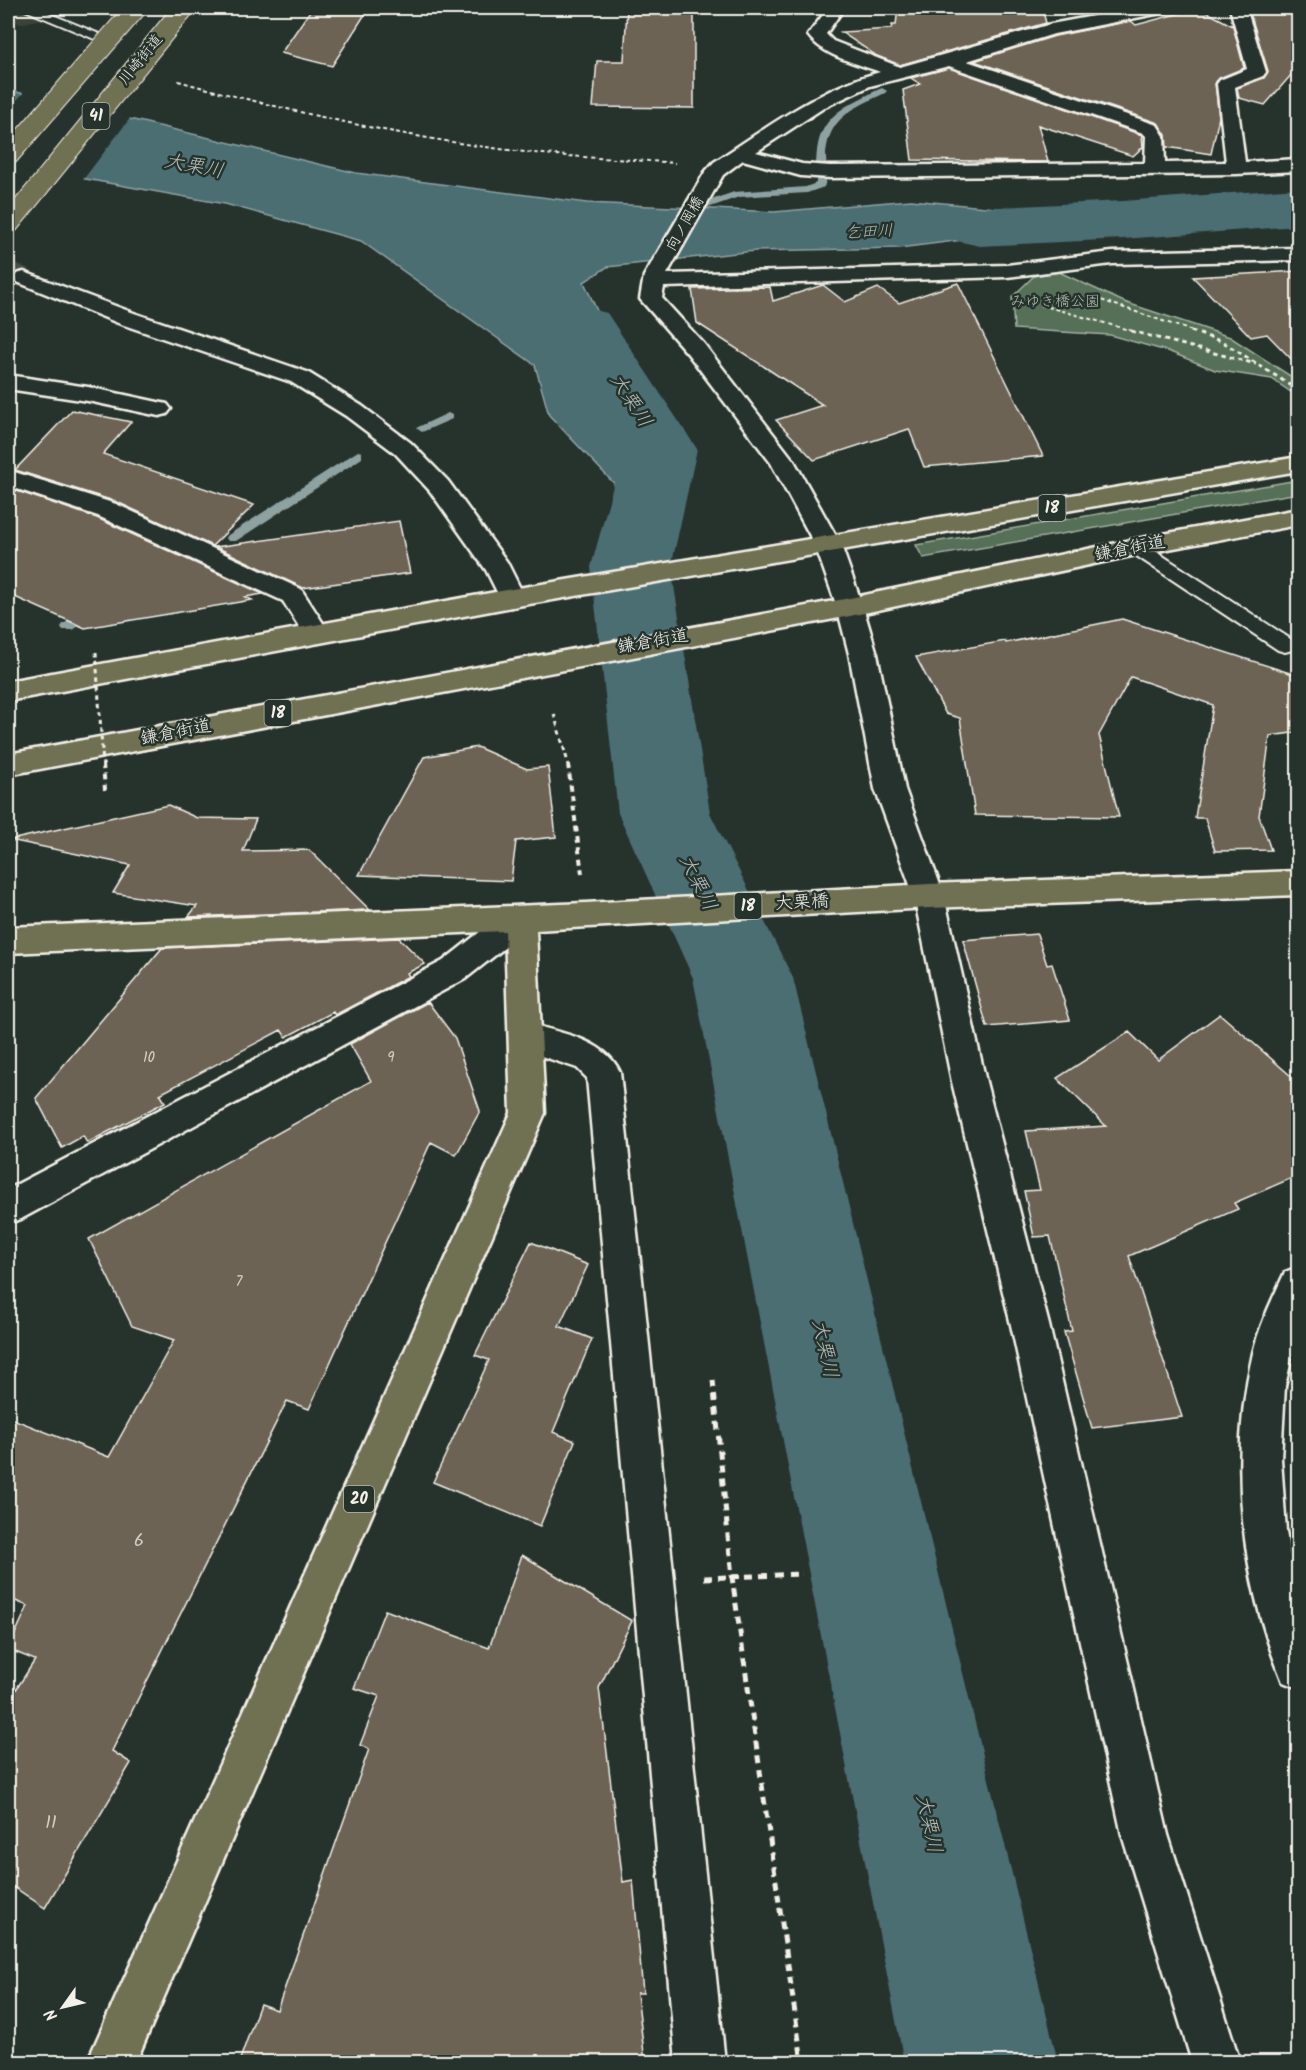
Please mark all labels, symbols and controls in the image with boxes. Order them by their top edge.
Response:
street label: 川崎街道 [113,29,169,91]
road number: 41 [82,103,110,129]
water label: 大栗川 [161,146,227,188]
street label: 向ノ岡橋 [660,192,710,256]
water label: 乞田川 [844,218,894,246]
park label: みゆき橋公園 [1010,290,1100,314]
water label: 大栗川 [600,367,660,435]
road number: 18 [1038,495,1066,521]
street label: 鎌倉街道 [1092,528,1168,570]
street label: 鎌倉街道 [615,621,691,663]
road number: 18 [264,700,292,726]
street label: 鎌倉街道 [138,712,214,754]
water label: 大栗川 [669,849,725,917]
street label: 大栗橋 [774,887,830,919]
road number: 18 [734,893,762,919]
house number: 10 [143,1046,156,1070]
house number: 9 [387,1046,395,1070]
house number: 7 [236,1270,244,1294]
water label: 大栗川 [802,1316,846,1382]
road number: 20 [344,1486,374,1512]
house number: 6 [134,1527,144,1556]
water label: 大栗川 [906,1791,950,1857]
house number: 11 [45,1809,57,1838]
north arrow [33,1977,93,2037]
text: N [39,2003,65,2026]

